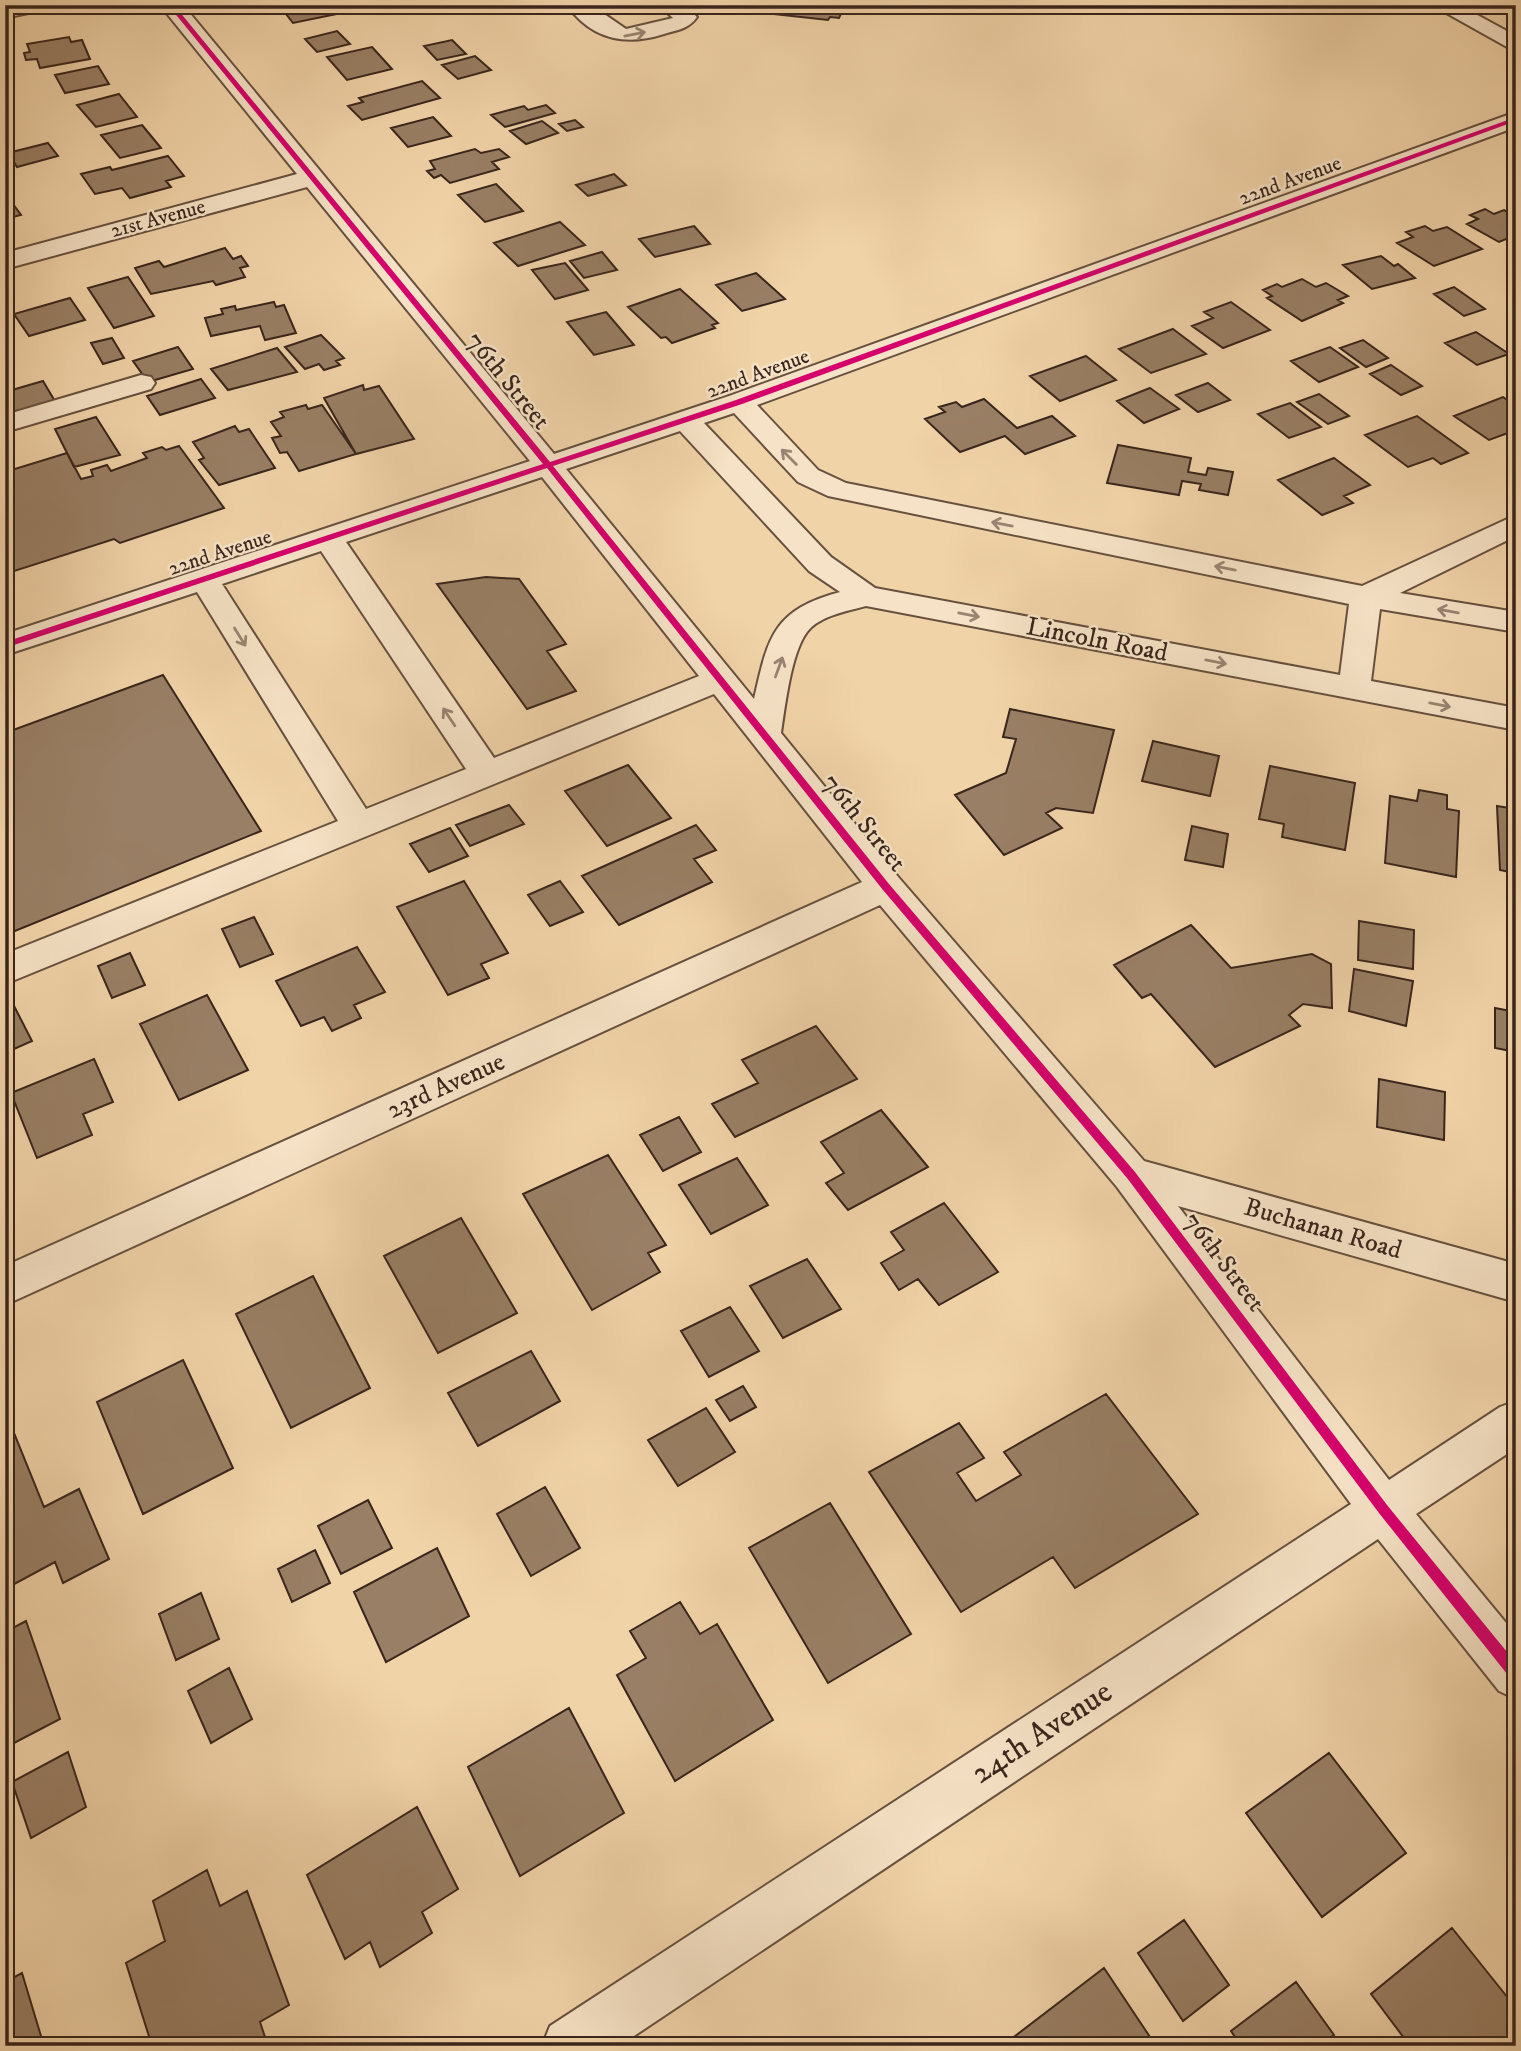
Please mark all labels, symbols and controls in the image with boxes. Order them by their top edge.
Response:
one-way arrow [623,27,646,40]
street label: 22nd Avenue [1235,150,1345,212]
street label: 21st Avenue [108,194,208,244]
street label: 76th Street [459,325,557,437]
street label: 22nd Avenue [703,343,813,405]
one-way arrow [781,448,798,465]
one-way arrow [991,516,1014,530]
street label: 22nd Avenue [165,524,275,582]
one-way arrow [1214,561,1237,575]
one-way arrow [1438,604,1460,617]
one-way arrow [957,609,980,623]
street label: Lincoln Road [1023,610,1171,670]
one-way arrow [234,626,248,646]
one-way arrow [1204,656,1227,670]
one-way arrow [774,657,786,679]
one-way arrow [1428,699,1451,712]
one-way arrow [442,708,456,727]
street label: 76th Street [815,767,913,879]
street label: 23rd Avenue [382,1045,510,1127]
street label: Buchanan Road [1240,1191,1406,1267]
street label: 76th Street [1176,1206,1272,1318]
street label: 24th Avenue [964,1673,1120,1793]

